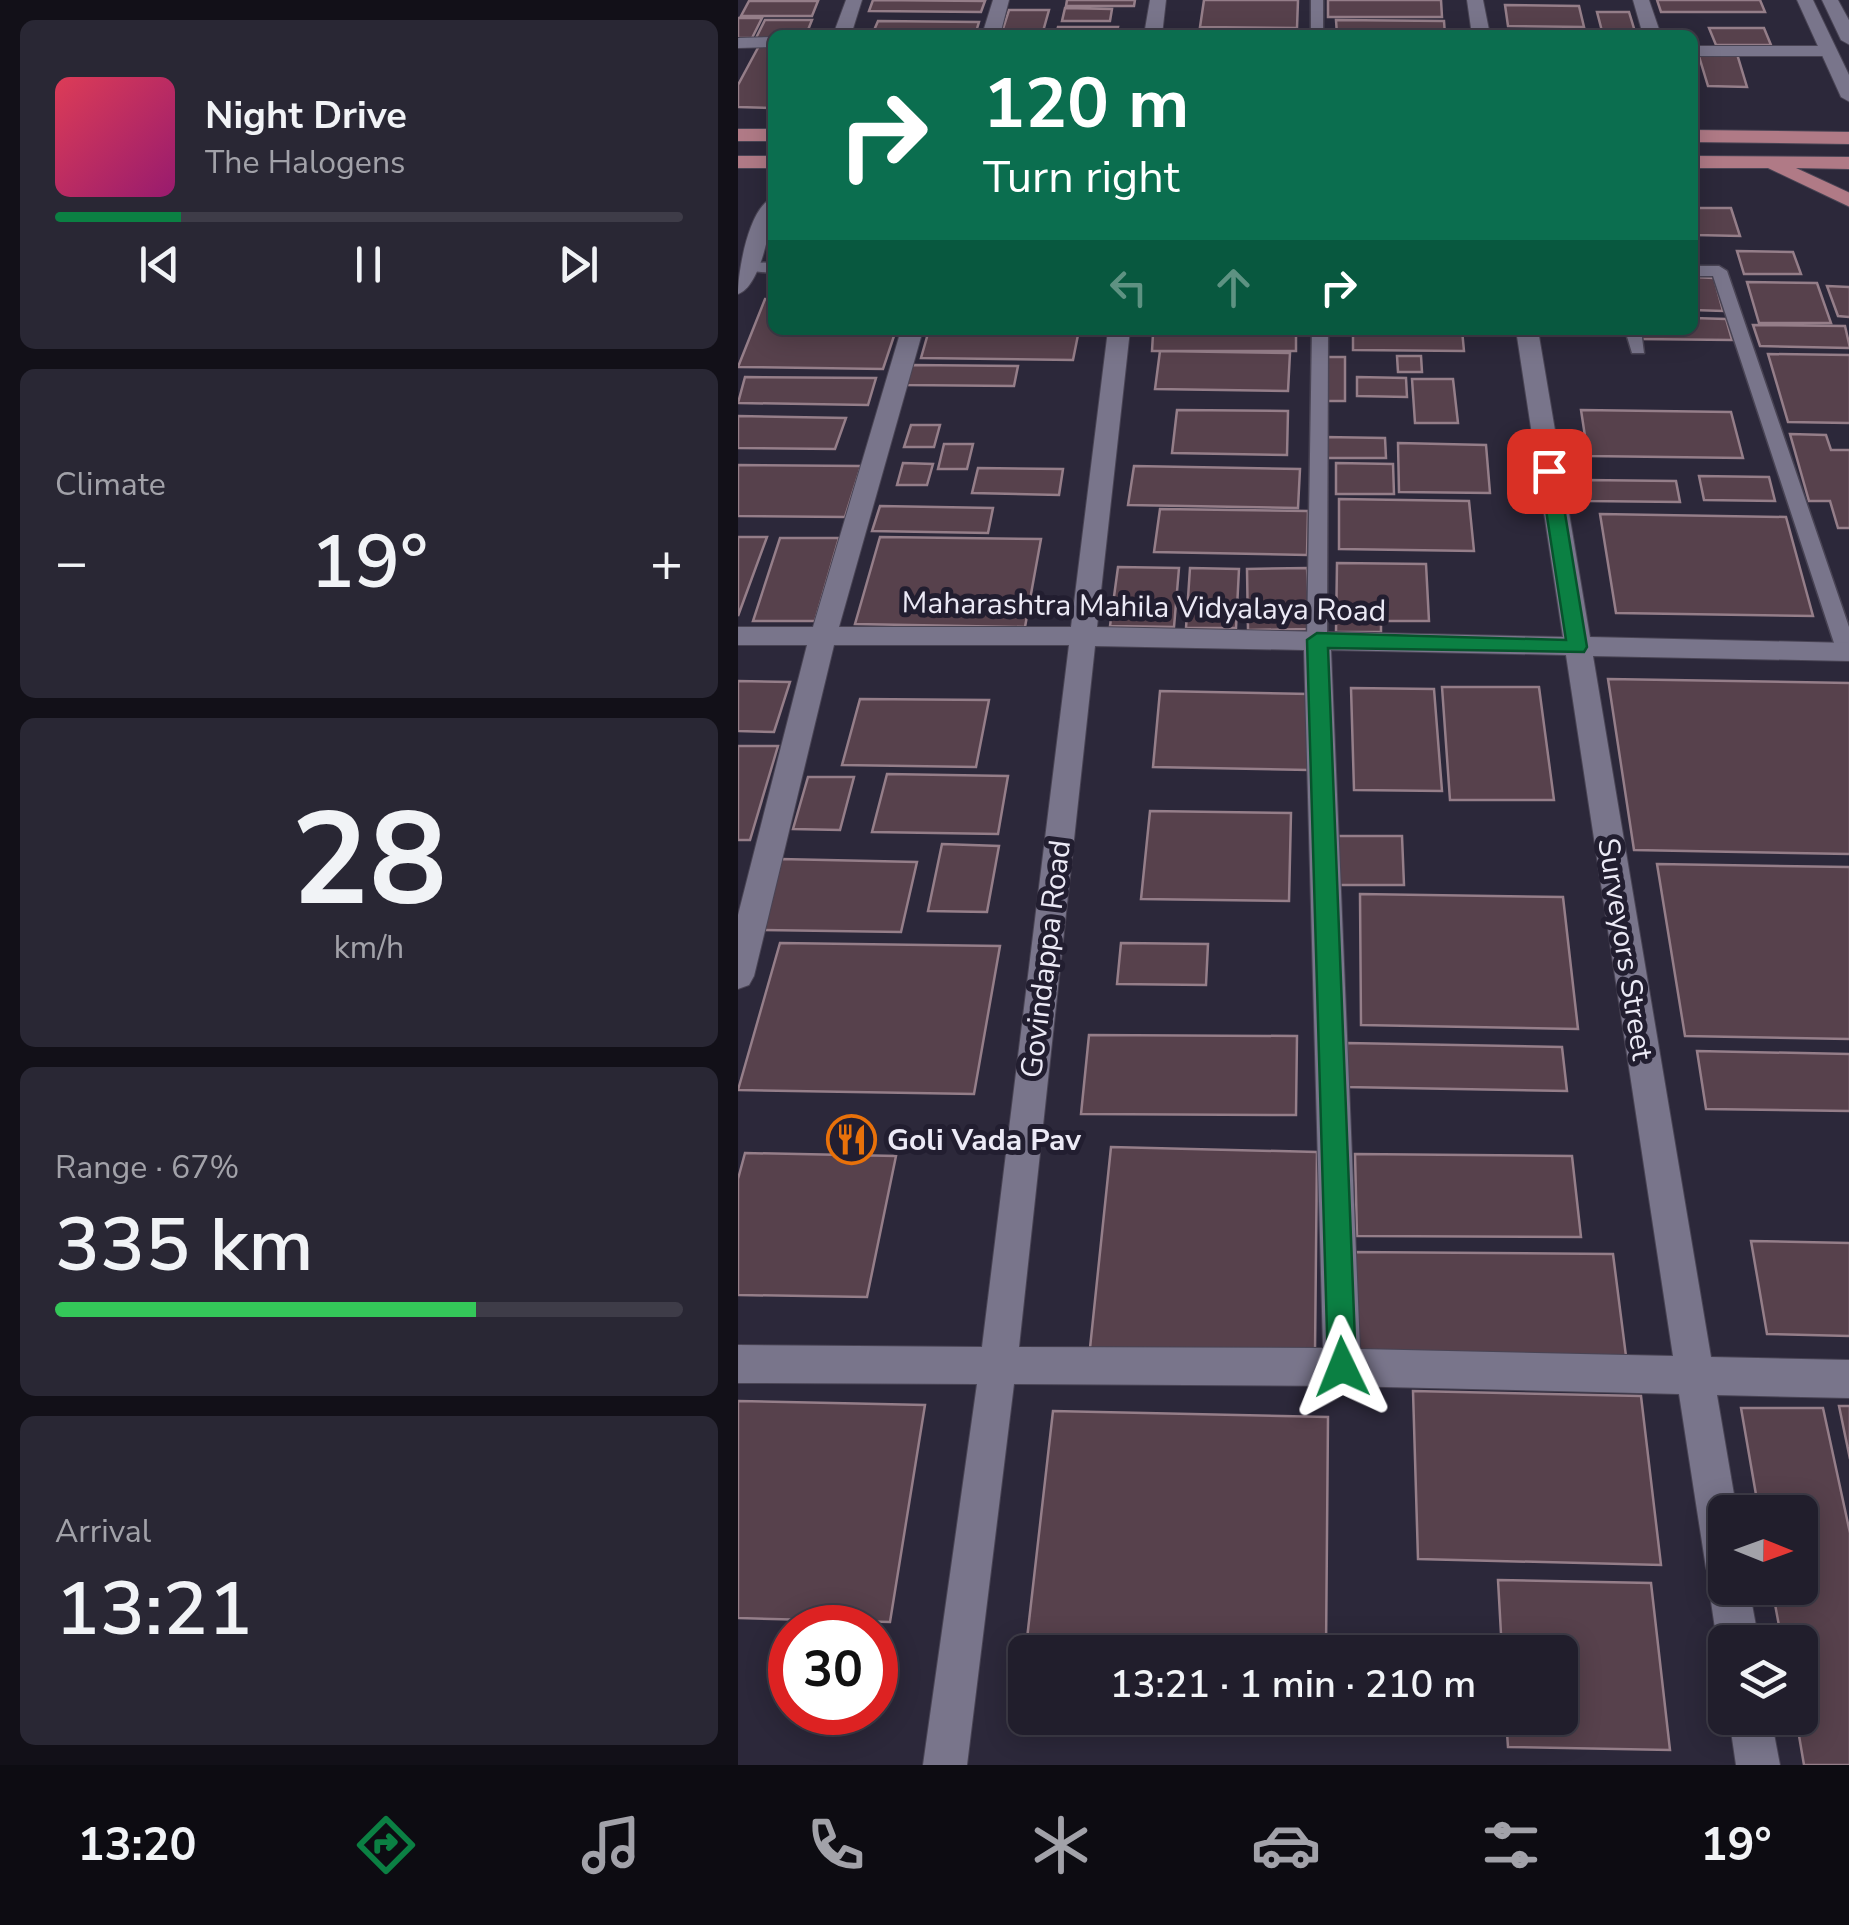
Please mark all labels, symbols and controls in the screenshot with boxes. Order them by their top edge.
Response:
text: 120 m [983,56,1189,152]
icon: right [818,70,948,200]
text: Night Drive [205,90,407,141]
text: The Halogens [205,141,405,184]
text: Turn right [983,147,1180,208]
icon: previous [132,237,187,292]
icon: pause [341,237,396,292]
icon: next [551,237,606,292]
icon: left [1101,260,1156,315]
icon: ahead [1206,260,1261,315]
icon: right [1311,260,1366,315]
pin [1507,429,1592,514]
icon: arrive [1522,444,1577,499]
text: Climate [55,463,166,506]
text: 19° [310,511,428,613]
text: − [55,525,88,600]
text: + [650,525,683,600]
street label: Maharashtra Mahila Vidyalaya Road [901,582,1387,632]
text: 28 [291,772,447,949]
street label: Surveyors Street [1587,835,1663,1064]
street label: Govindappa Road [1011,838,1081,1080]
text: km/h [334,926,404,969]
restaurant icon: Goli Vada Pav [826,1114,878,1166]
place label: Goli Vada Pav [887,1120,1081,1161]
text: Range · 67% [55,1146,239,1189]
text: 335 km [55,1194,313,1296]
position arrow [1290,1315,1394,1419]
north arrow [1708,1495,1818,1605]
map controls [1708,1495,1818,1735]
text: Arrival [55,1510,151,1553]
text: 13:21 [55,1558,253,1660]
speed limit sign: 30 [768,1605,898,1735]
button: layers [1708,1625,1818,1735]
text: 13:21 · 1 min · 210 m [1110,1659,1476,1710]
icon: directions [351,1810,421,1880]
icon: music [576,1810,646,1880]
icon: phone [801,1810,871,1880]
icon: climate [1026,1810,1096,1880]
icon: car [1251,1810,1321,1880]
icon: filters [1476,1810,1546,1880]
text: 13:20 [77,1815,197,1876]
text: 19° [1701,1815,1772,1876]

